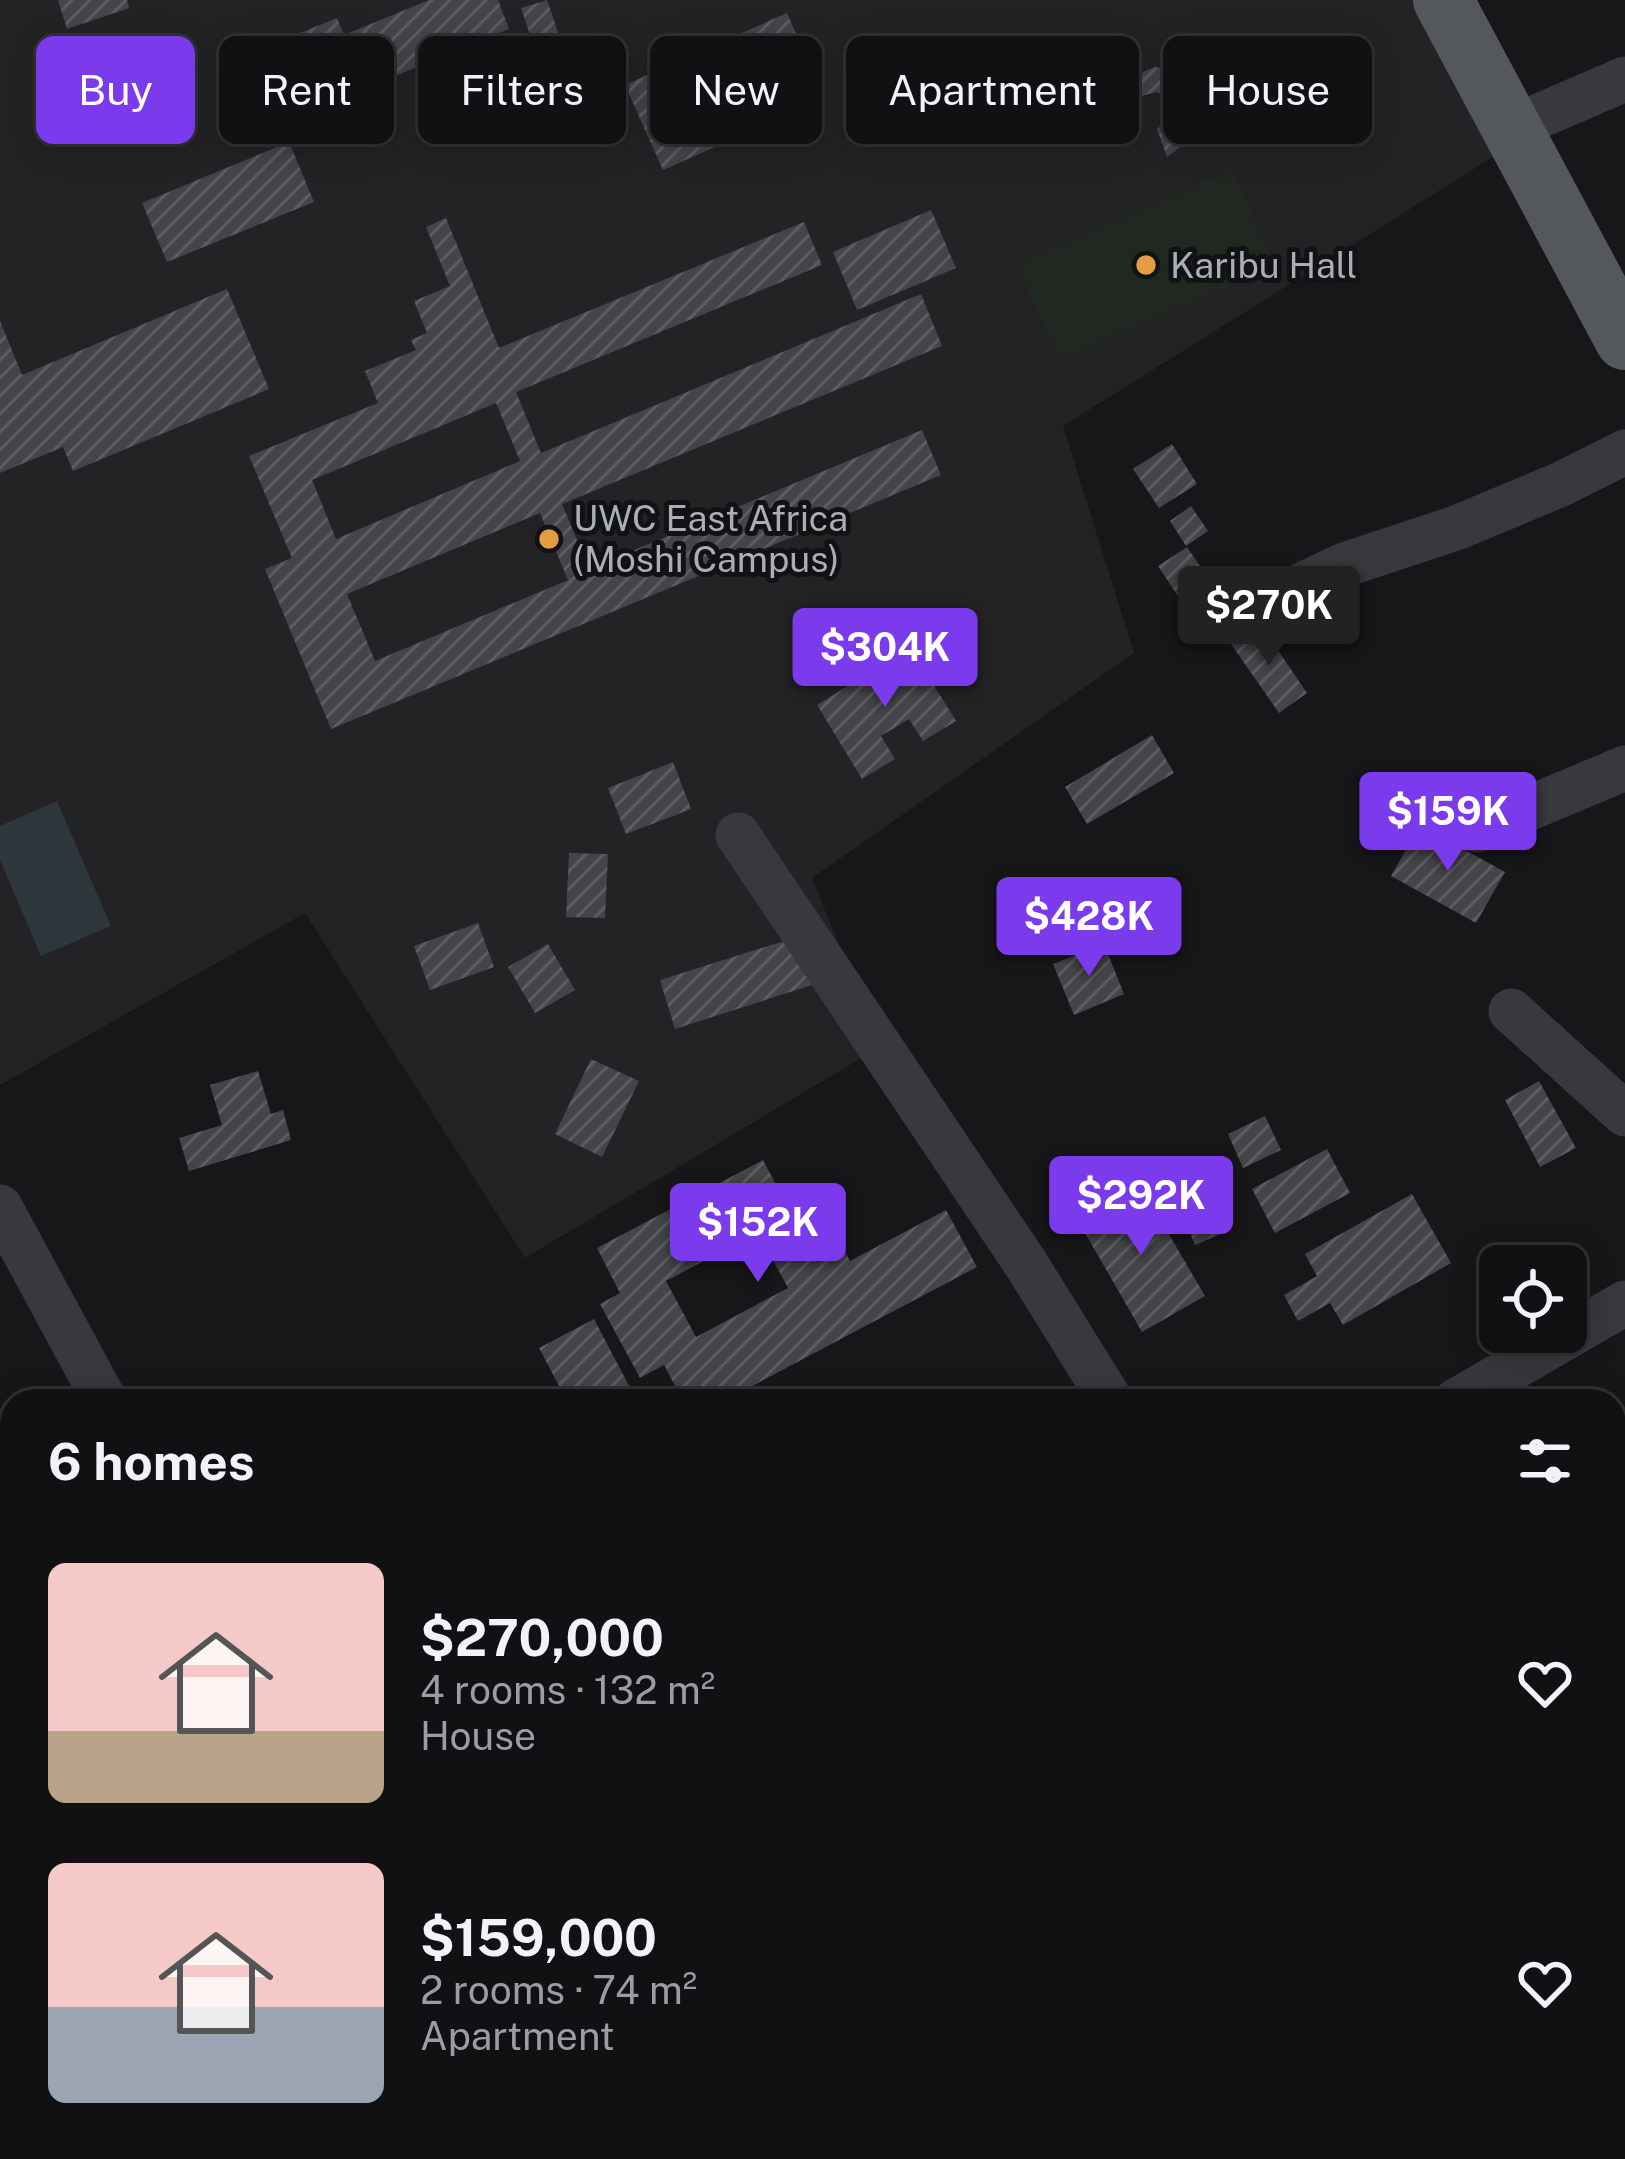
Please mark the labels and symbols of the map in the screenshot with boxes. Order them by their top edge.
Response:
place label: Karibu Hall [1170,244,1357,286]
marker: Karibu Hall [1133,252,1159,278]
place label: UWC East Africa (Moshi Campus) [573,497,848,580]
marker: UWC East Africa (Moshi Campus) [536,526,562,552]
pin: $270K [1185,566,1353,668]
pin: $304K [801,608,969,710]
pin: $159K [1364,772,1532,874]
pin: $428K [1005,877,1173,979]
pin: $292K [1057,1156,1225,1258]
pin: $152K [674,1183,842,1285]

